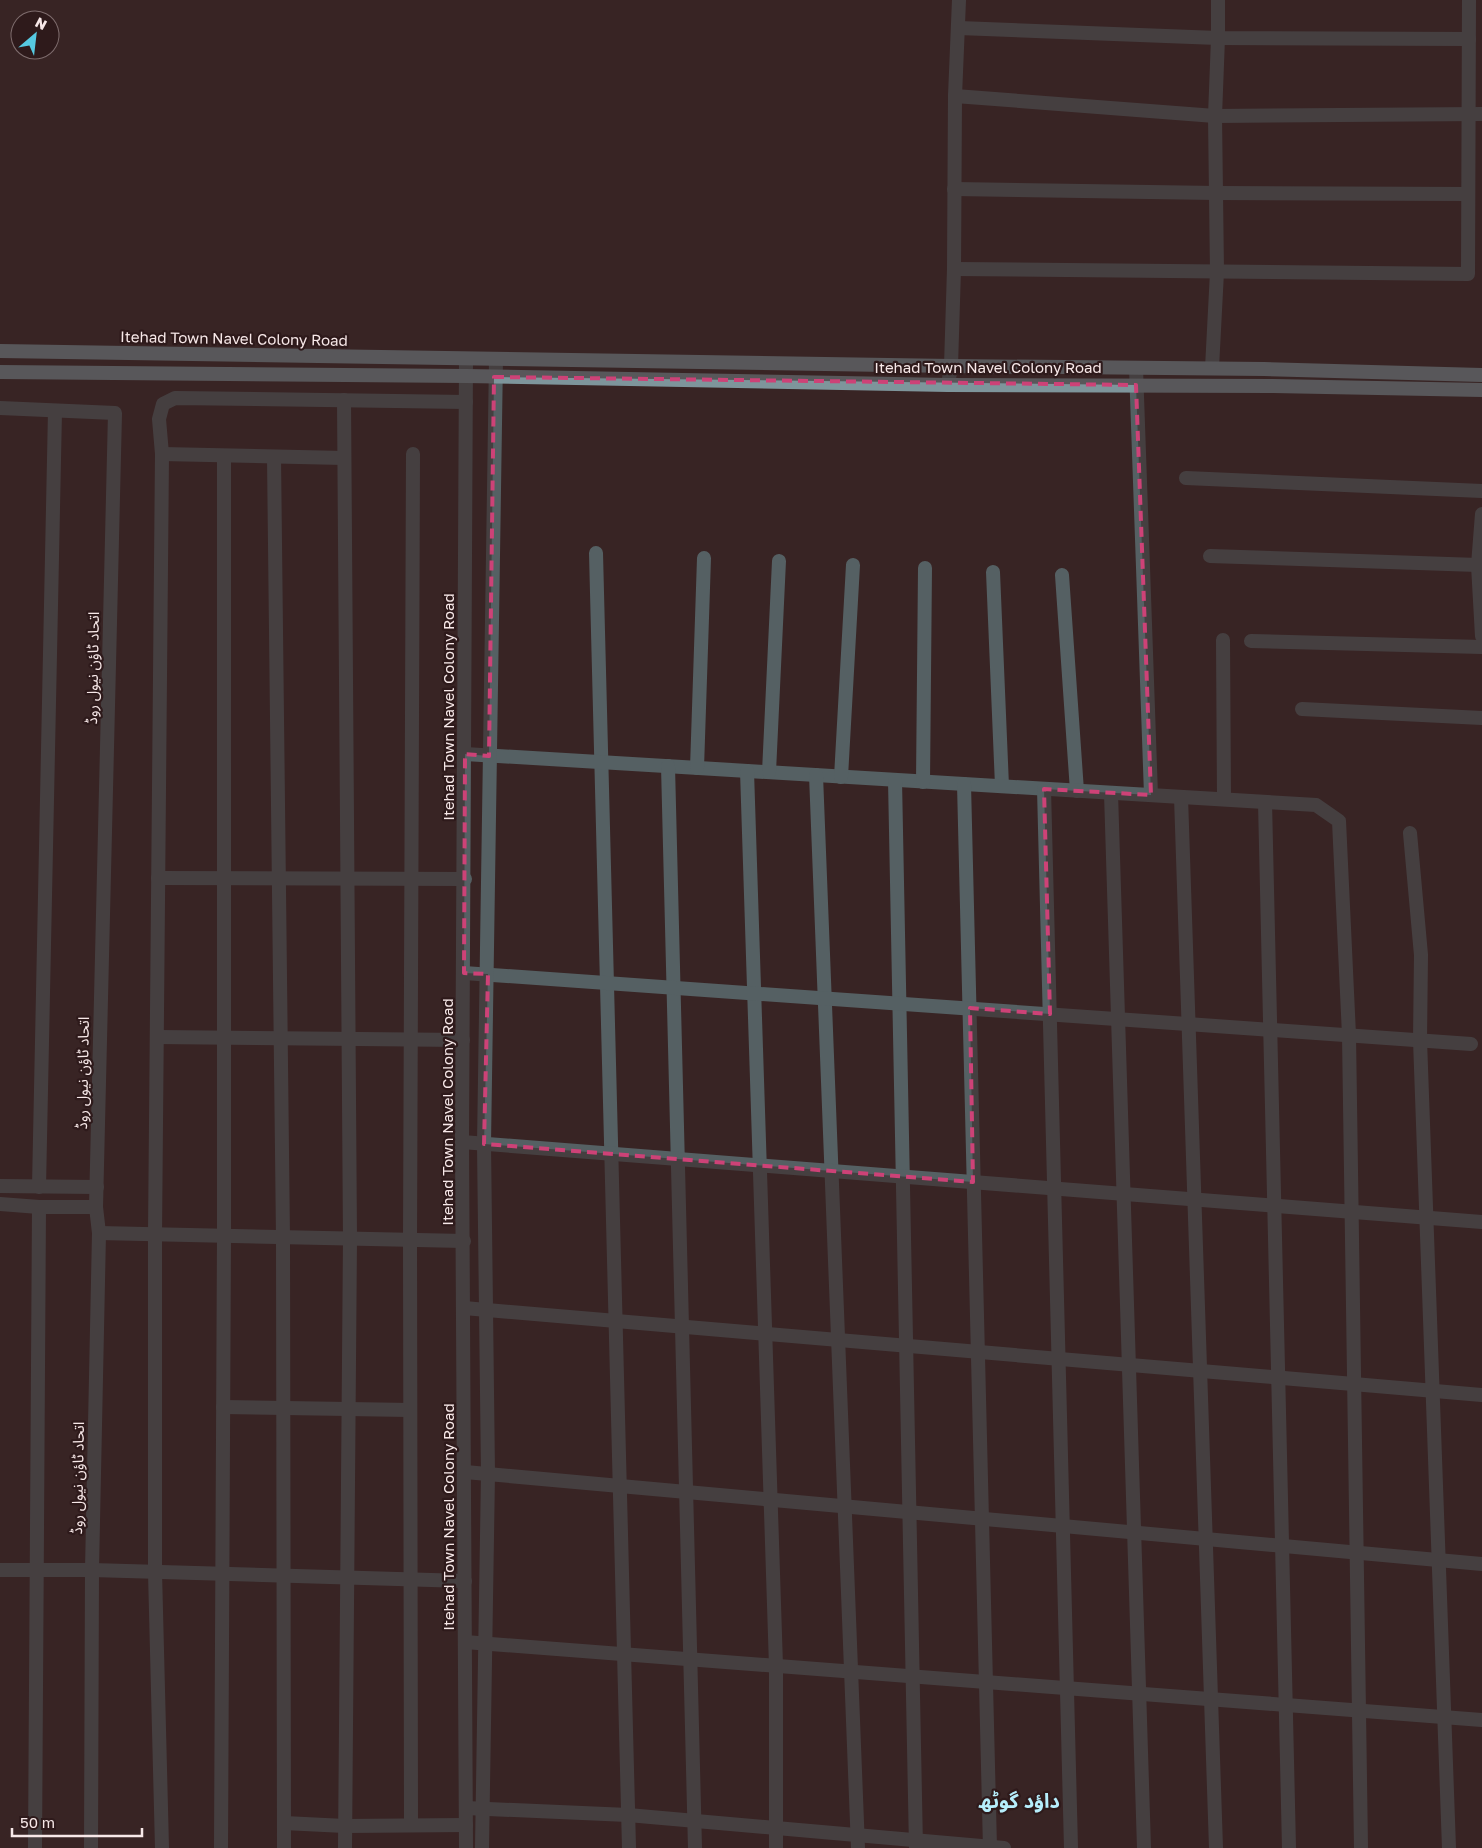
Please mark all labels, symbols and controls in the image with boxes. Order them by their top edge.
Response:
north arrow [10,10,60,60]
text: N [33,13,50,33]
street label: Itehad Town Navel Colony Road [120,327,348,349]
street label: Itehad Town Navel Colony Road [874,358,1102,376]
street label: Itehad Town Navel Colony Road [439,593,457,821]
street label: اتحاد ٹاؤن نیول روڈ [82,611,103,725]
street label: Itehad Town Navel Colony Road [438,998,456,1226]
street label: اتحاد ٹاؤن نیول روڈ [72,1016,93,1130]
street label: Itehad Town Navel Colony Road [439,1403,457,1631]
street label: اتحاد ٹاؤن نیول روڈ [67,1421,88,1535]
district label: داؤد گوٹھ [978,1788,1060,1813]
scale bar [12,1806,142,1838]
text: 50 m [20,1813,55,1831]

